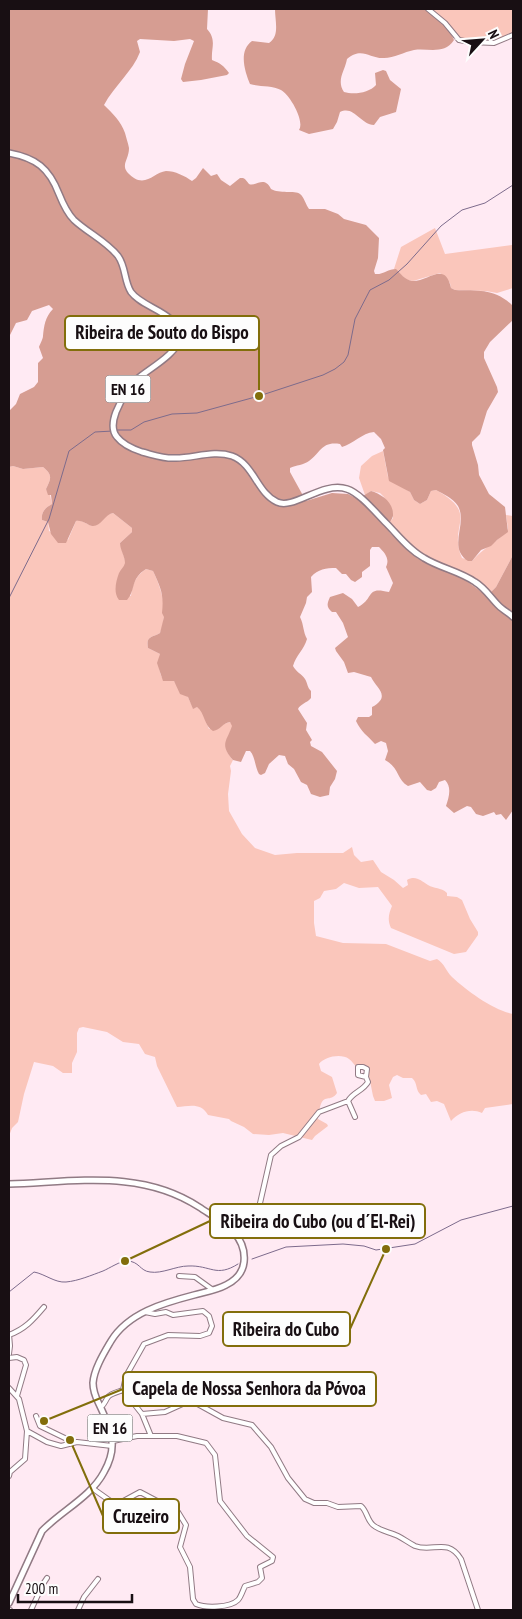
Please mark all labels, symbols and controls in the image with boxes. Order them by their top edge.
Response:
north arrow [457,15,507,65]
text: N [484,27,503,42]
callout: Ribeira de Souto do Bispo [65,316,259,350]
text: Ribeira de Souto do Bispo [75,320,249,344]
road number: EN 16 [106,376,150,402]
callout: Ribeira do Cubo (ou d´El-Rei) [210,1204,425,1238]
text: Ribeira do Cubo (ou d´El-Rei) [221,1209,415,1233]
callout: Ribeira do Cubo [223,1312,350,1346]
text: Ribeira do Cubo [233,1317,339,1341]
callout: Capela de Nossa Senhora da Póvoa [123,1372,376,1406]
text: Capela de Nossa Senhora da Póvoa [132,1376,366,1400]
road number: EN 16 [88,1415,132,1442]
callout: Cruzeiro [103,1499,179,1533]
text: Cruzeiro [113,1504,169,1528]
scale bar [18,1572,131,1604]
text: 200 m [25,1579,58,1598]

